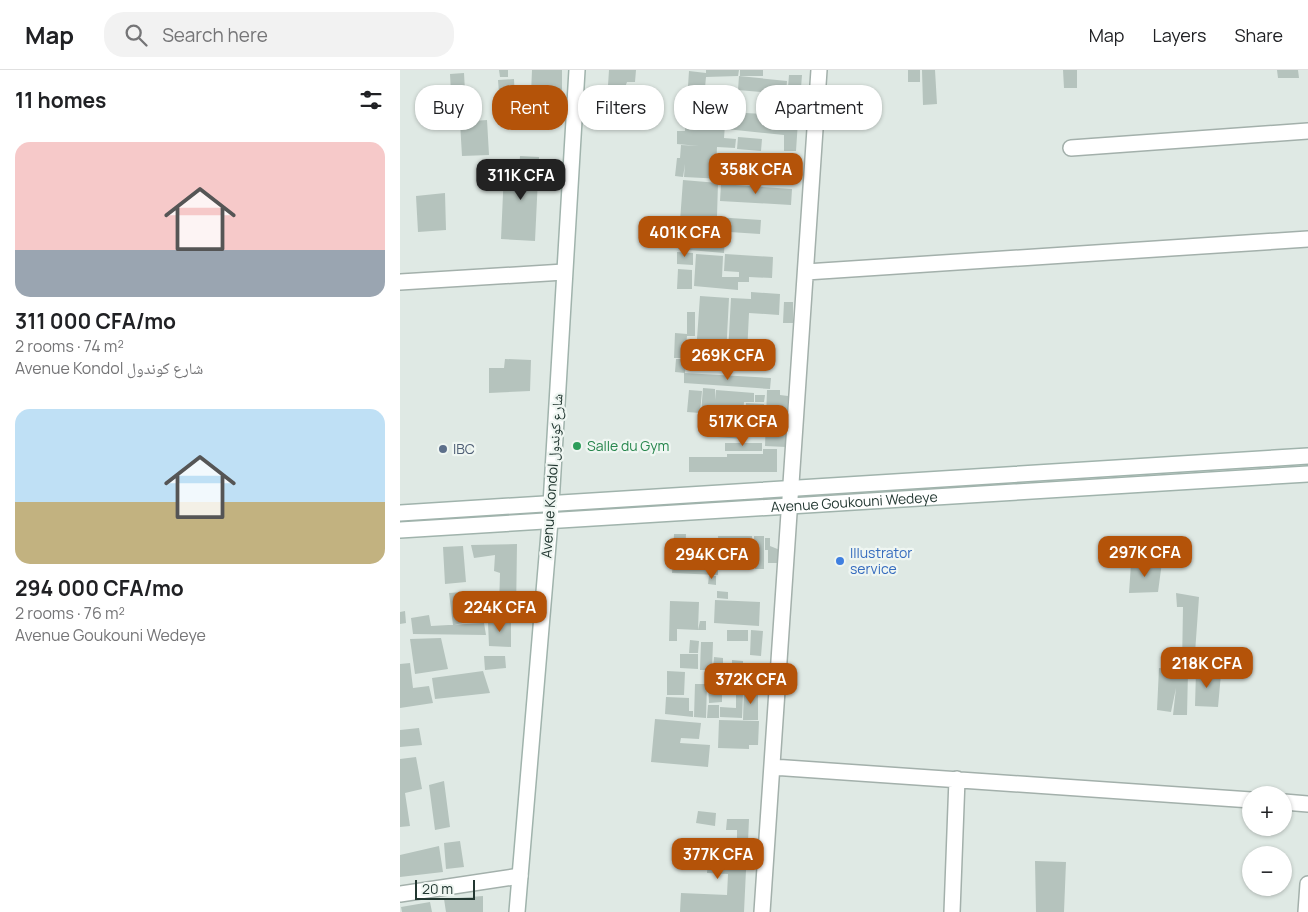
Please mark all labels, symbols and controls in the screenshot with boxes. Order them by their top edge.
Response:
search box [104,12,454,57]
text: Map [25,18,74,51]
icon: search [122,21,150,49]
text: Search here [162,22,268,48]
text: Map [1089,23,1124,47]
text: Layers [1152,23,1206,47]
text: Share [1234,23,1283,47]
chip: Buy [415,85,482,130]
chip: Rent [492,85,568,130]
chip: Filters [578,85,664,130]
chip: New [674,85,746,130]
chip: Apartment [756,85,882,130]
text: 11 homes [15,86,106,114]
icon: filters [357,86,385,114]
pin: 358K CFA [704,152,808,195]
pin: 311K CFA [469,158,573,201]
text: 358K CFA [720,158,792,180]
text: 311K CFA [487,164,555,186]
icon: home [155,174,245,264]
pin: 401K CFA [633,216,737,258]
text: 401K CFA [649,221,721,243]
text: 311 000 CFA/mo [15,307,176,335]
text: 2 rooms · 74 m² [15,335,124,357]
pin: 269K CFA [676,338,780,381]
text: 269K CFA [691,344,765,366]
text: Avenue Kondol شارع كوندول [15,357,203,379]
street label: Avenue Kondol شارع كوندول [536,393,568,559]
pin: 517K CFA [691,404,795,447]
text: 517K CFA [709,410,777,432]
place label: Salle du Gym [587,436,670,455]
place label: IBC [453,439,475,458]
marker: Salle du Gym [571,440,583,452]
icon: home [155,442,245,532]
marker: IBC [437,443,449,455]
street label: Avenue Goukouni Wedeye [770,487,938,516]
pin: 297K CFA [1093,536,1197,578]
pin: 294K CFA [660,538,764,580]
text: 297K CFA [1109,541,1181,563]
text: 294K CFA [675,543,749,565]
place label: Illustrator service [850,543,912,578]
marker: Illustrator service [834,555,846,567]
text: 294 000 CFA/mo [15,574,184,602]
pin: 224K CFA [448,590,552,633]
text: 224K CFA [464,596,536,618]
text: 2 rooms · 76 m² [15,602,125,624]
text: Avenue Goukouni Wedeye [15,624,206,646]
pin: 218K CFA [1155,646,1259,689]
text: 218K CFA [1172,652,1242,674]
pin: 372K CFA [699,662,803,705]
text: 372K CFA [715,668,787,690]
map controls [1242,786,1292,896]
button: + [1242,786,1292,836]
pin: 377K CFA [666,838,770,880]
text: 377K CFA [683,843,753,865]
button: − [1242,846,1292,896]
scale bar [415,877,475,900]
text: 20 m [422,879,453,898]

